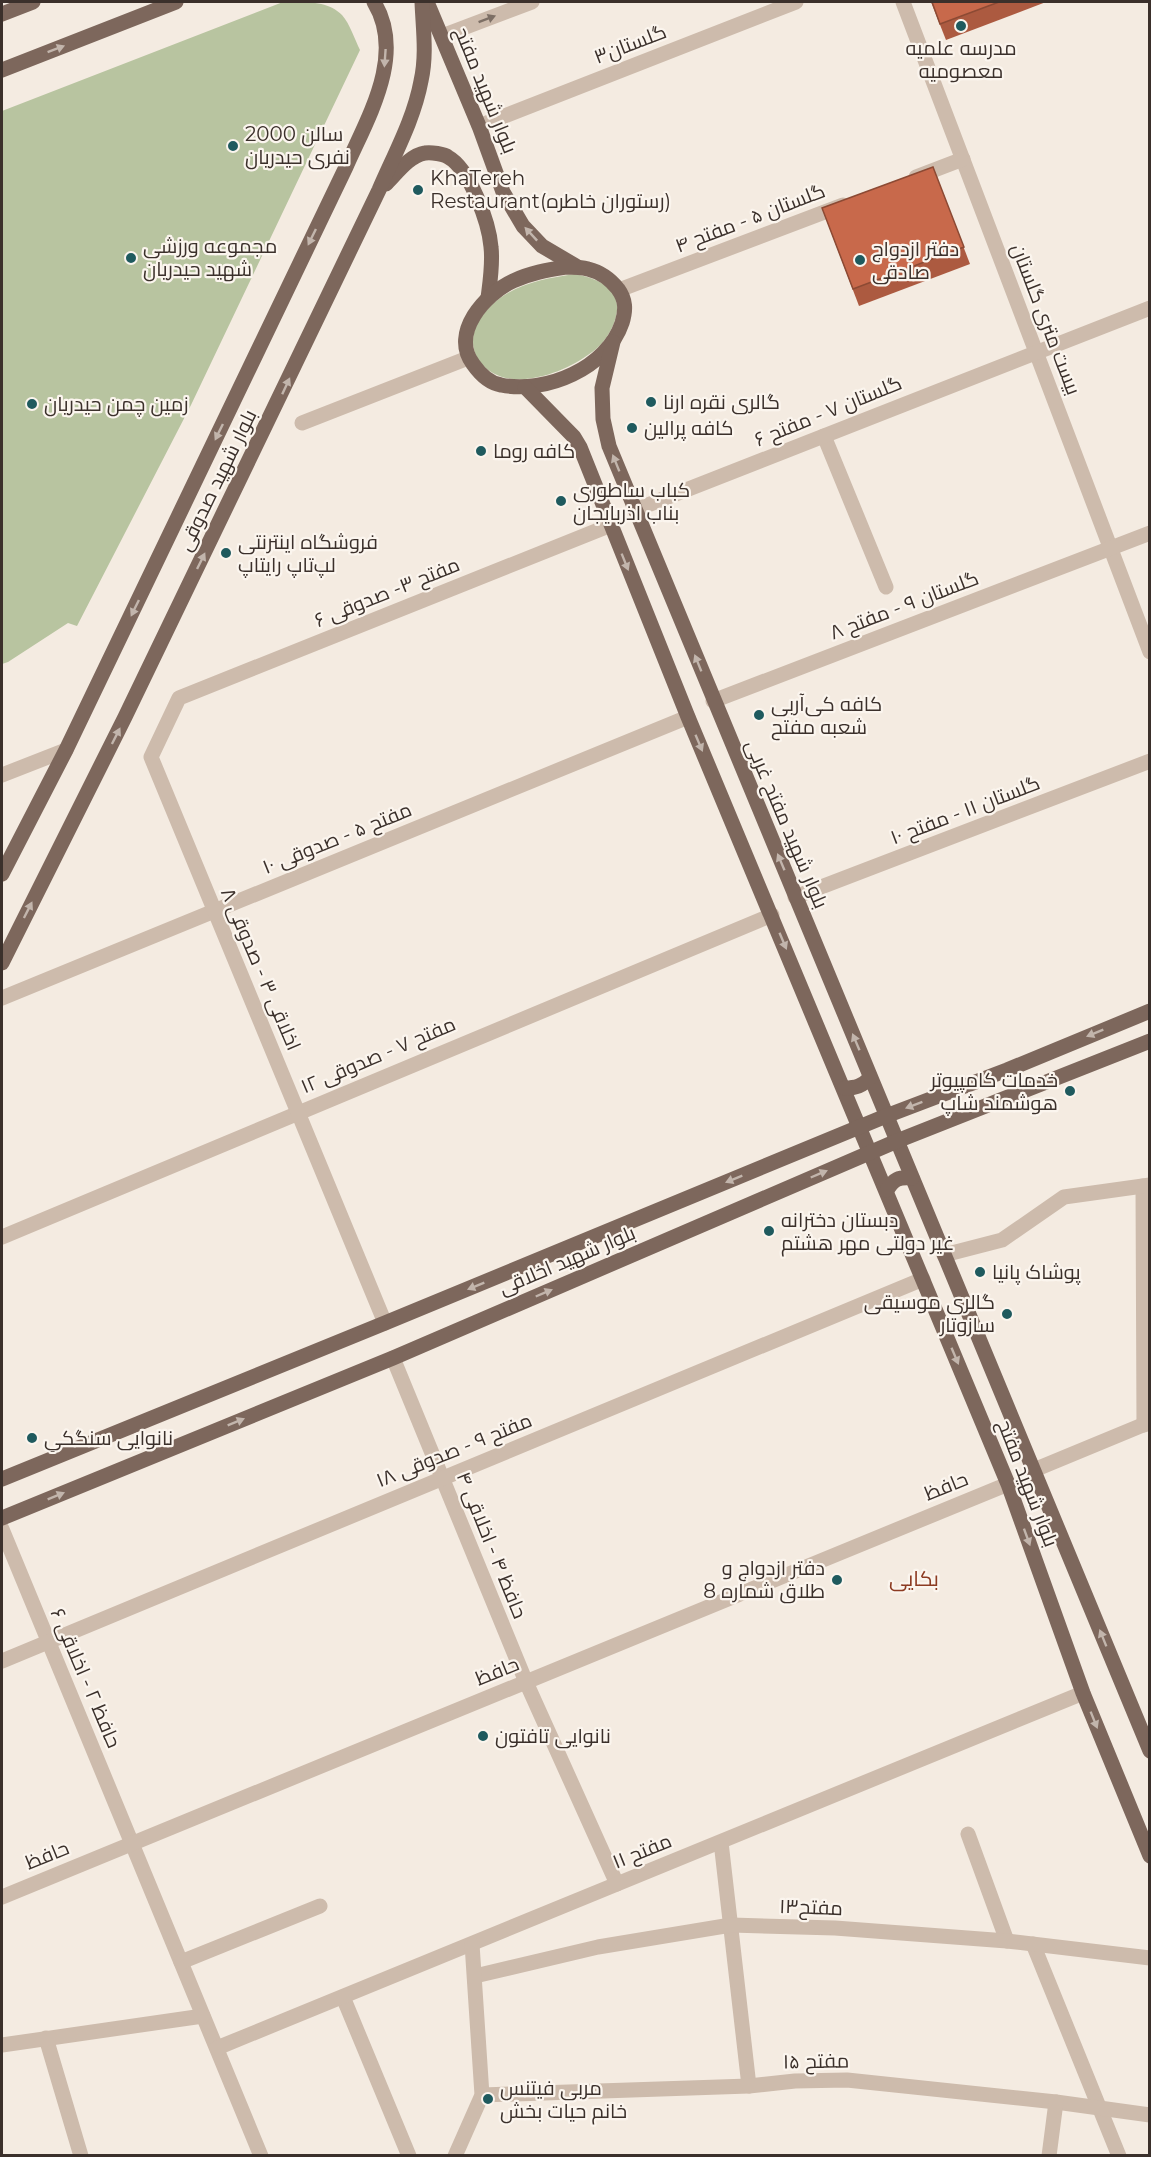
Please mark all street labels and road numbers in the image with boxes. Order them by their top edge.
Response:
street label: گلستان۳ [590,19,670,70]
street label: بلوار شهید مفتح [448,23,522,158]
street label: گلستان ۵ - مفتح ۴ [672,178,829,260]
street label: بیست متری گلستان [1005,240,1086,398]
street label: گلستان ۷ - مفتح ۶ [751,371,906,453]
street label: بلوار شهید صدوقی [172,405,263,555]
street label: مفتح ۳- صدوقی ۶ [311,552,464,634]
street label: گلستان ۹ - مفتح ۸ [826,566,983,646]
street label: بلوار شهید مفتح غربی [739,736,833,913]
street label: گلستان ۱۱ - مفتح ۱۰ [887,770,1044,851]
street label: مفتح ۵ - صدوقی ۱۰ [259,797,416,881]
street label: اخلاقی ۳ - صدوقی ۸ [215,884,306,1054]
street label: مفتح ۷ - صدوقی ۱۲ [297,1012,460,1100]
street label: بلوار شهید اخلاقی [495,1220,639,1301]
street label: مفتح ۹ - صدوقی ۱۸ [373,1408,536,1494]
street label: بلوار شهید مفتح [991,1416,1063,1551]
street label: حافظ [921,1466,971,1506]
street label: حافظ ۴ - اخلاقی ۴ [451,1468,532,1622]
street label: حافظ ۲ - اخلاقی ۶ [45,1604,126,1752]
street label: حافظ [472,1651,522,1691]
street label: مفتح ۱۱ [609,1828,676,1876]
street label: حافظ [22,1835,72,1875]
street label: مفتح۱۳ [779,1894,843,1922]
street label: مفتح ۱۵ [783,2048,849,2076]

